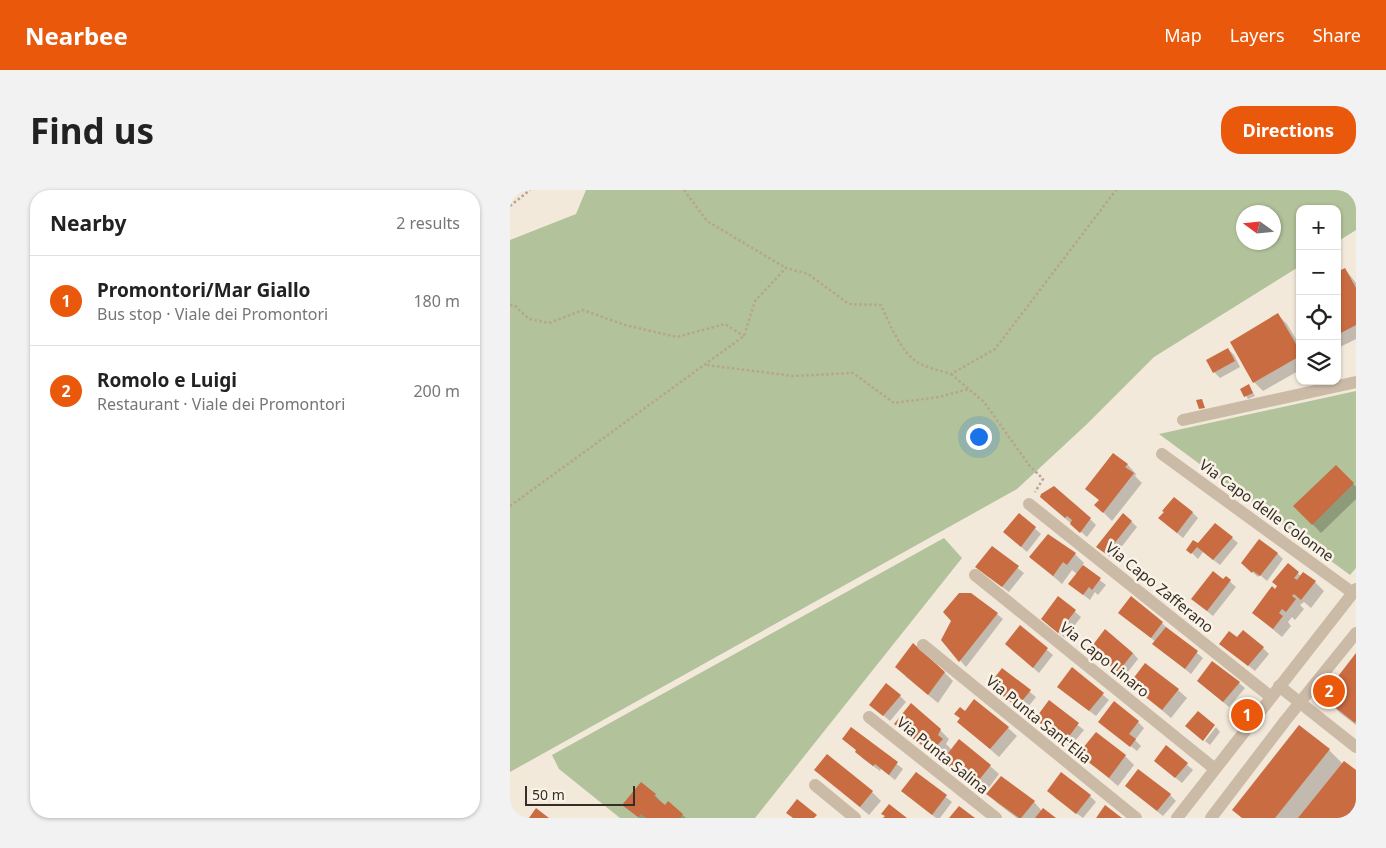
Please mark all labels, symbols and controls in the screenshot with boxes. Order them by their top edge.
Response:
text: Nearbee [25,19,128,52]
text: Map [1164,23,1202,47]
text: Layers [1230,23,1285,47]
text: Share [1313,23,1361,47]
button: Directions [1221,106,1356,154]
text: Find us [30,107,154,154]
north arrow [1236,205,1281,250]
map controls [1296,205,1341,385]
button: + [1296,205,1341,250]
text: Nearby [50,209,126,237]
text: 2 results [396,212,460,234]
button: − [1296,250,1341,295]
text: Promontori/Mar Giallo [97,277,310,303]
text: 1 [61,290,71,312]
text: 180 m [413,290,460,312]
button: locate [1296,295,1341,340]
text: Bus stop · Viale dei Promontori [97,303,328,325]
button: layers [1296,340,1341,385]
text: Romolo e Luigi [97,367,237,393]
text: 2 [61,380,71,402]
text: 200 m [413,380,460,402]
text: Restaurant · Viale dei Promontori [97,393,345,415]
your location [966,424,992,450]
street label: Via Capo delle Colonne [1196,454,1338,566]
street label: Via Capo Zafferano [1102,537,1218,637]
street label: Via Capo Linaro [1056,617,1154,701]
street label: Via Punta Sant'Elia [982,670,1096,768]
pin: 2 [1313,672,1345,710]
pin: 1 [1231,696,1263,734]
street label: Via Punta Salina [893,712,993,798]
scale bar [525,783,635,806]
text: 50 m [532,785,565,804]

